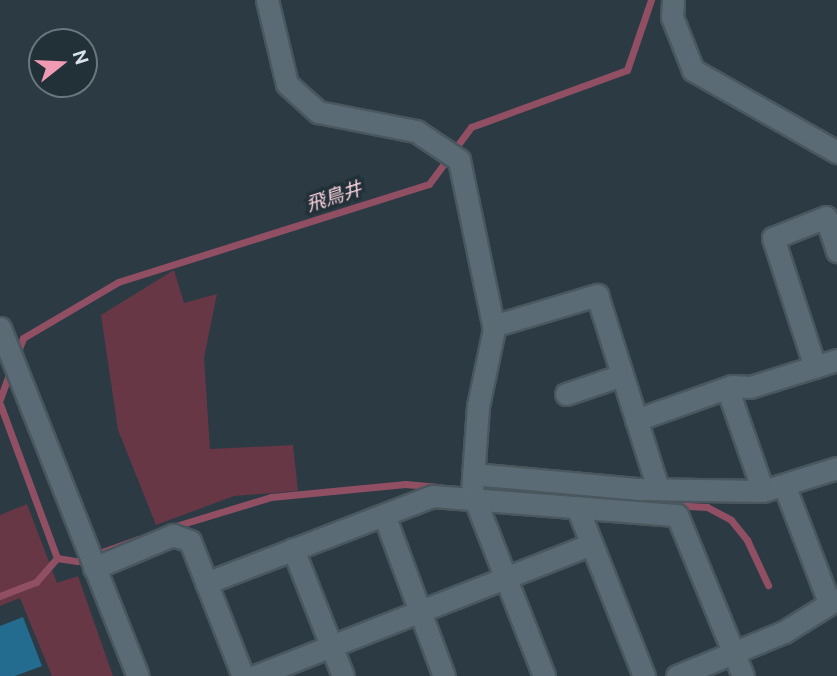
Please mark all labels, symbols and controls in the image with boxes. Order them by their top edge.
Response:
north arrow [28,28,98,98]
text: N [68,47,94,67]
water label: 飛鳥井 [303,177,365,217]

